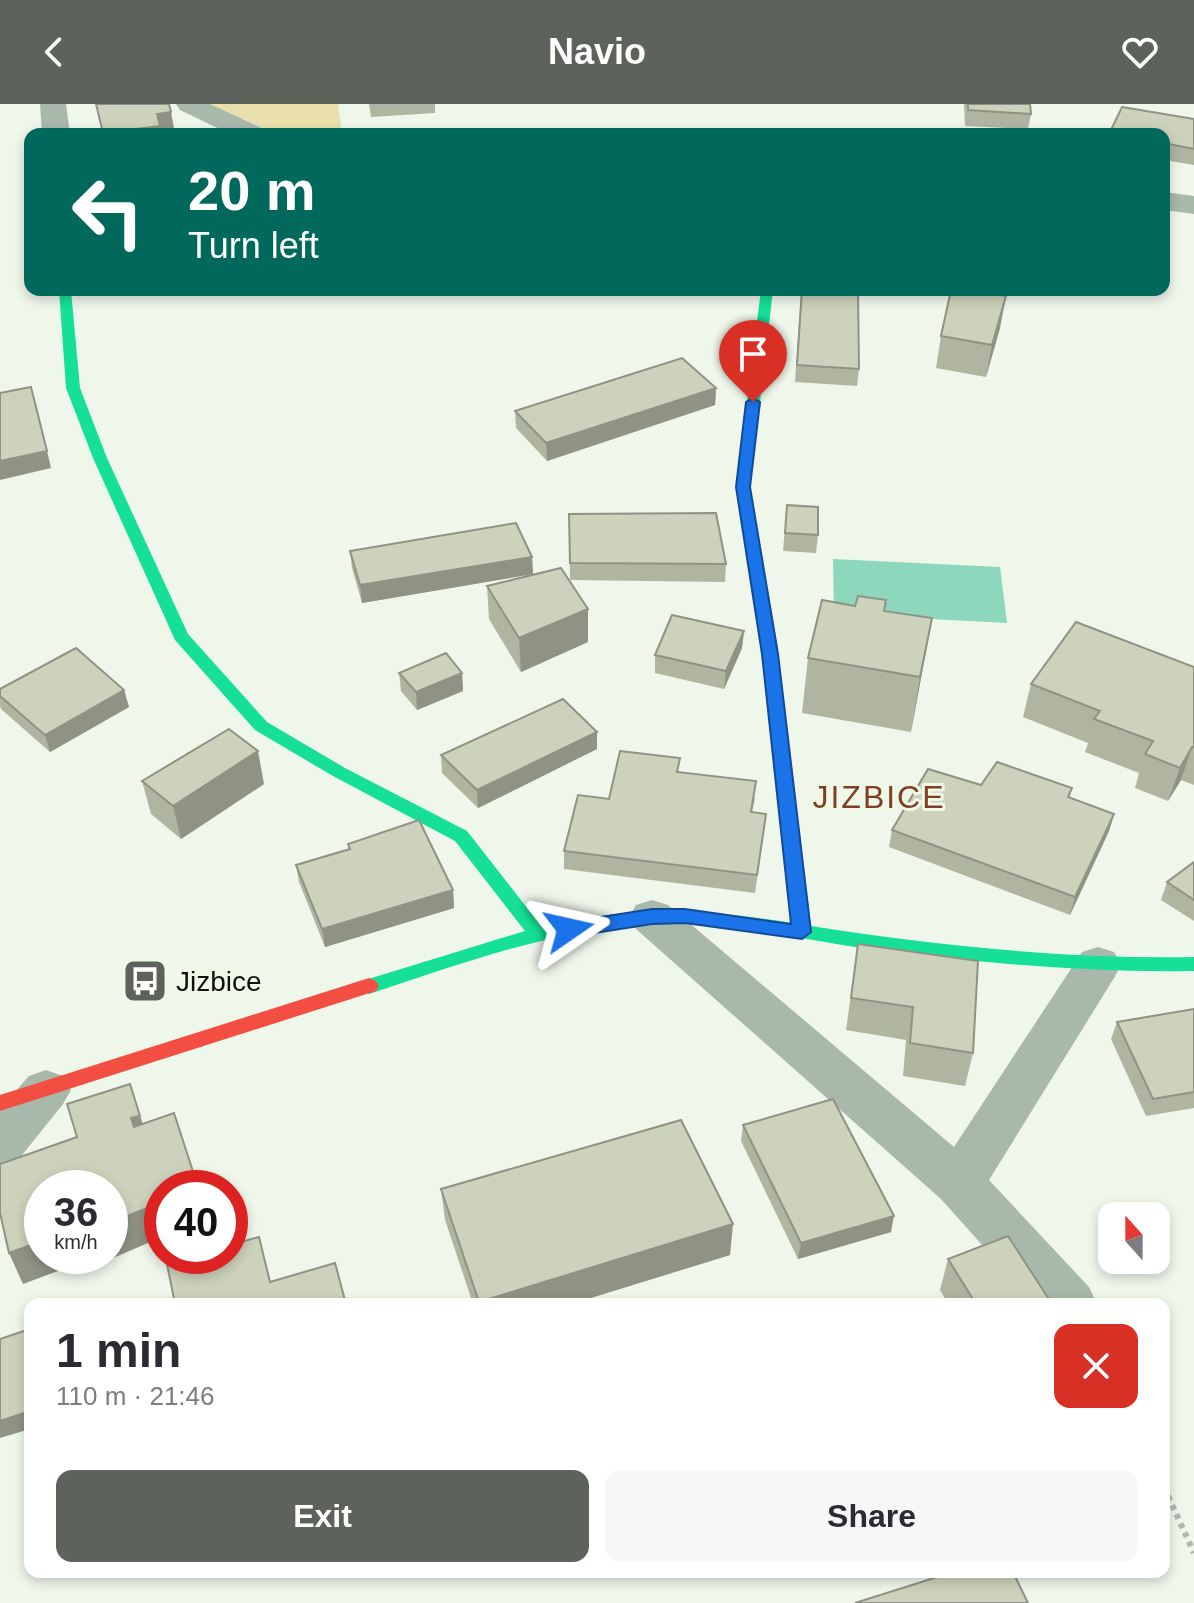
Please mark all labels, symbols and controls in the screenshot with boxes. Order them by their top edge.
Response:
icon: back [32,30,76,74]
icon: heart [1118,30,1162,74]
text: Navio [548,31,646,72]
text: 20 m [188,159,316,222]
icon: left [56,160,160,264]
text: Turn left [188,225,319,266]
pin [719,320,787,402]
icon: arrive [731,332,775,376]
district label: JIZBICE [812,779,946,815]
position arrow [527,887,611,971]
bus stop icon: Jizbice [121,957,169,1005]
place label: Jizbice [176,966,262,997]
speed limit sign: 40 [144,1170,248,1274]
text: 36 [54,1190,98,1234]
north arrow [1098,1202,1170,1274]
map controls [1098,1202,1170,1274]
text: km/h [54,1231,98,1253]
text: 1 min [56,1324,181,1377]
button: close [1054,1324,1138,1408]
text: 110 m · 21:46 [56,1381,215,1411]
button: Exit [56,1470,589,1562]
button: Share [605,1470,1138,1562]

